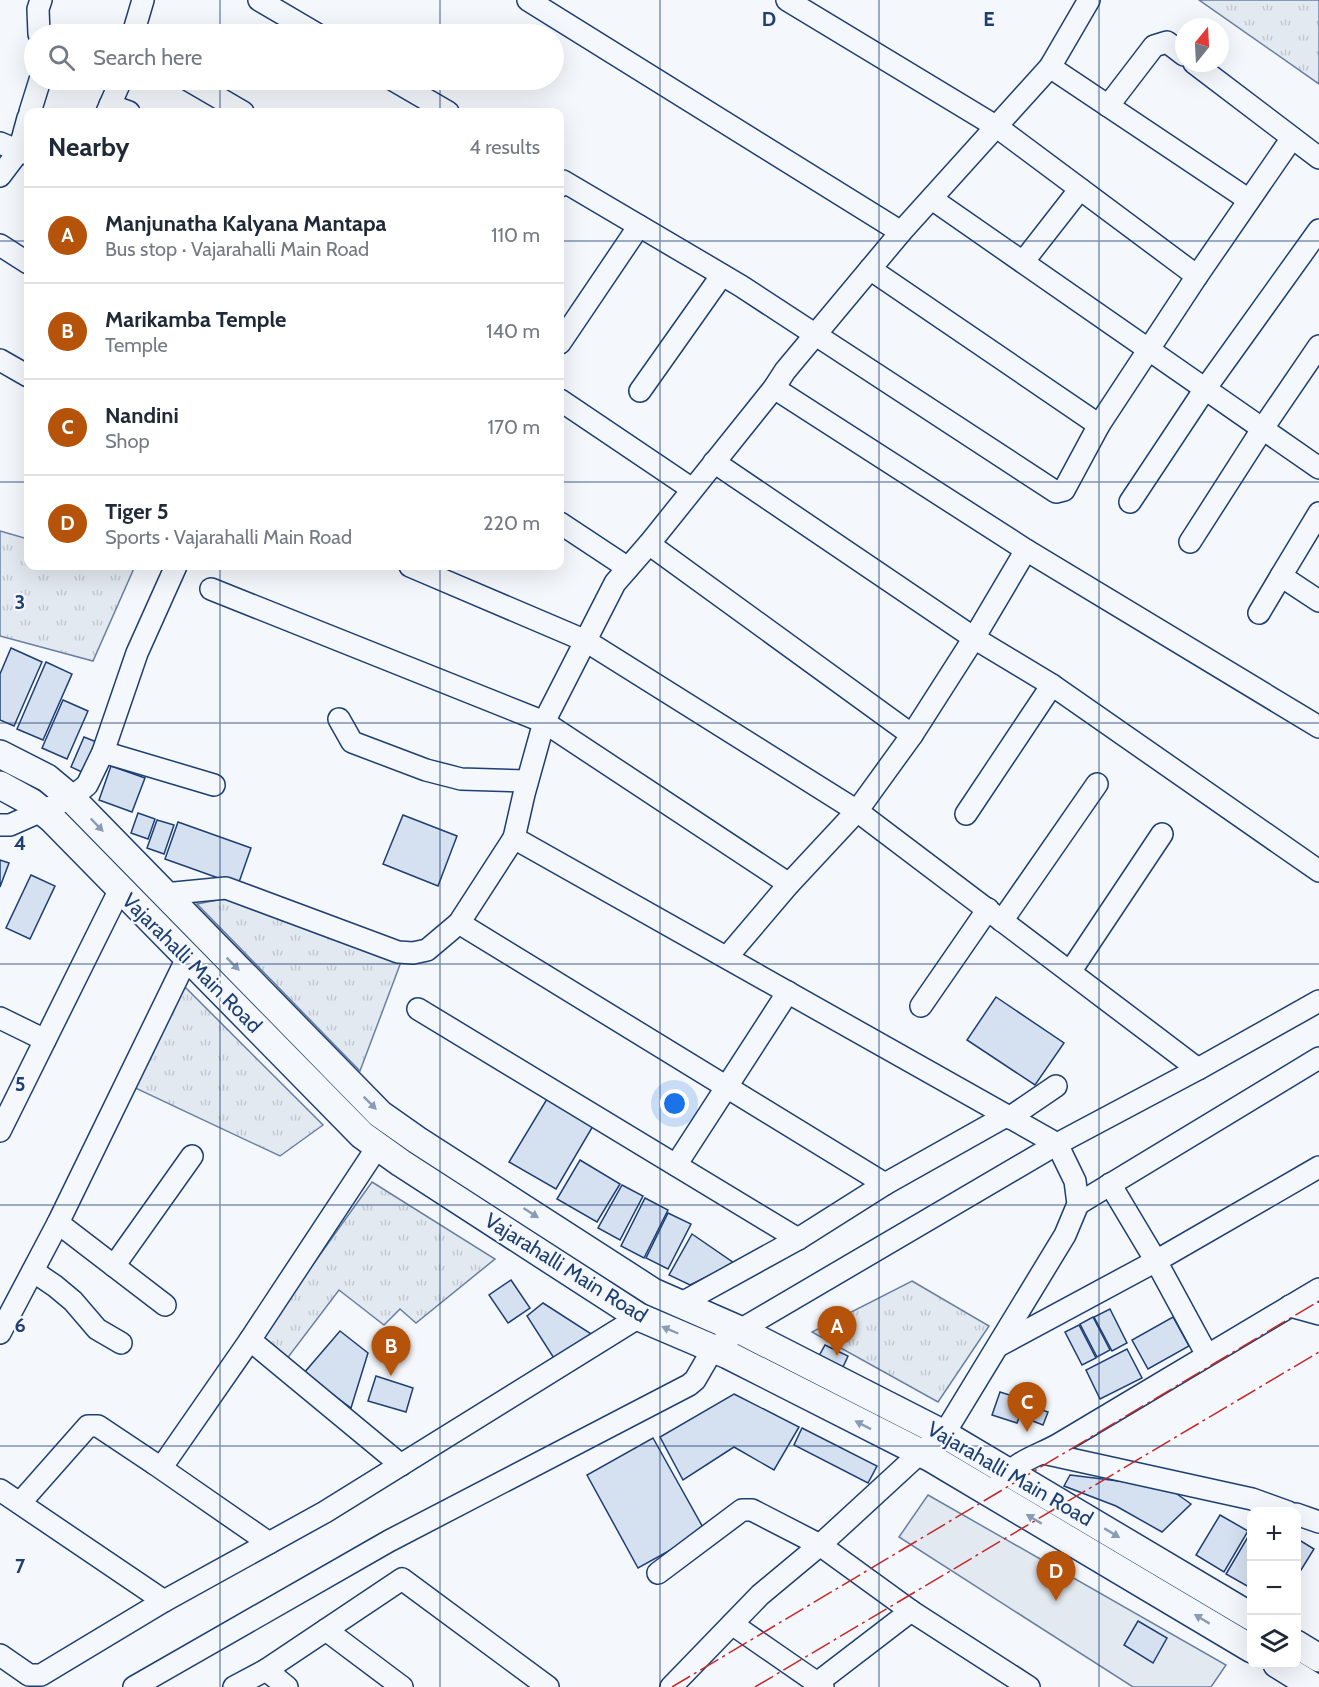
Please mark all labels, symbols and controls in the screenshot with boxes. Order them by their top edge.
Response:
text: D [762,7,776,31]
text: E [983,7,995,31]
north arrow [1175,18,1229,72]
search box [24,24,564,90]
icon: search [45,41,78,74]
text: Search here [93,44,202,71]
text: Nearby [48,131,129,163]
text: 4 results [469,135,540,159]
text: Manjunatha Kalyana Mantapa [105,210,386,237]
text: A [61,223,74,247]
text: 110 m [491,223,540,247]
text: Bus stop · Vajarahalli Main Road [105,237,369,261]
text: Marikamba Temple [105,306,286,333]
text: B [61,319,74,343]
text: 140 m [486,319,540,343]
text: Temple [105,333,168,357]
text: Nandini [105,402,179,429]
text: C [61,415,74,439]
text: 170 m [488,415,540,439]
text: Shop [105,429,150,453]
text: Tiger 5 [105,498,169,525]
text: D [60,511,75,535]
text: 220 m [483,511,540,535]
text: Sports · Vajarahalli Main Road [105,525,352,549]
text: 3 [15,590,25,614]
one-way arrow [90,818,104,833]
text: 4 [14,831,26,855]
street label: Vajarahalli Main Road [117,888,267,1038]
one-way arrow [226,957,240,971]
text: 5 [15,1072,25,1096]
your location [660,1089,689,1118]
one-way arrow [363,1096,377,1110]
street label: Vajarahalli Main Road [480,1207,652,1329]
one-way arrow [523,1208,539,1219]
pin: A [818,1306,856,1356]
text: 6 [14,1313,26,1337]
one-way arrow [661,1325,678,1334]
pin: B [372,1326,410,1376]
pin: C [1008,1382,1046,1432]
street label: Vajarahalli Main Road [922,1416,1098,1532]
one-way arrow [855,1420,872,1429]
map controls [1247,1507,1301,1669]
button: + [1247,1507,1301,1561]
one-way arrow [1026,1513,1042,1524]
one-way arrow [1104,1528,1120,1539]
pin: D [1036,1552,1076,1601]
text: 7 [15,1554,26,1578]
button: − [1247,1561,1301,1615]
one-way arrow [1194,1613,1210,1624]
button: layers [1247,1615,1301,1669]

